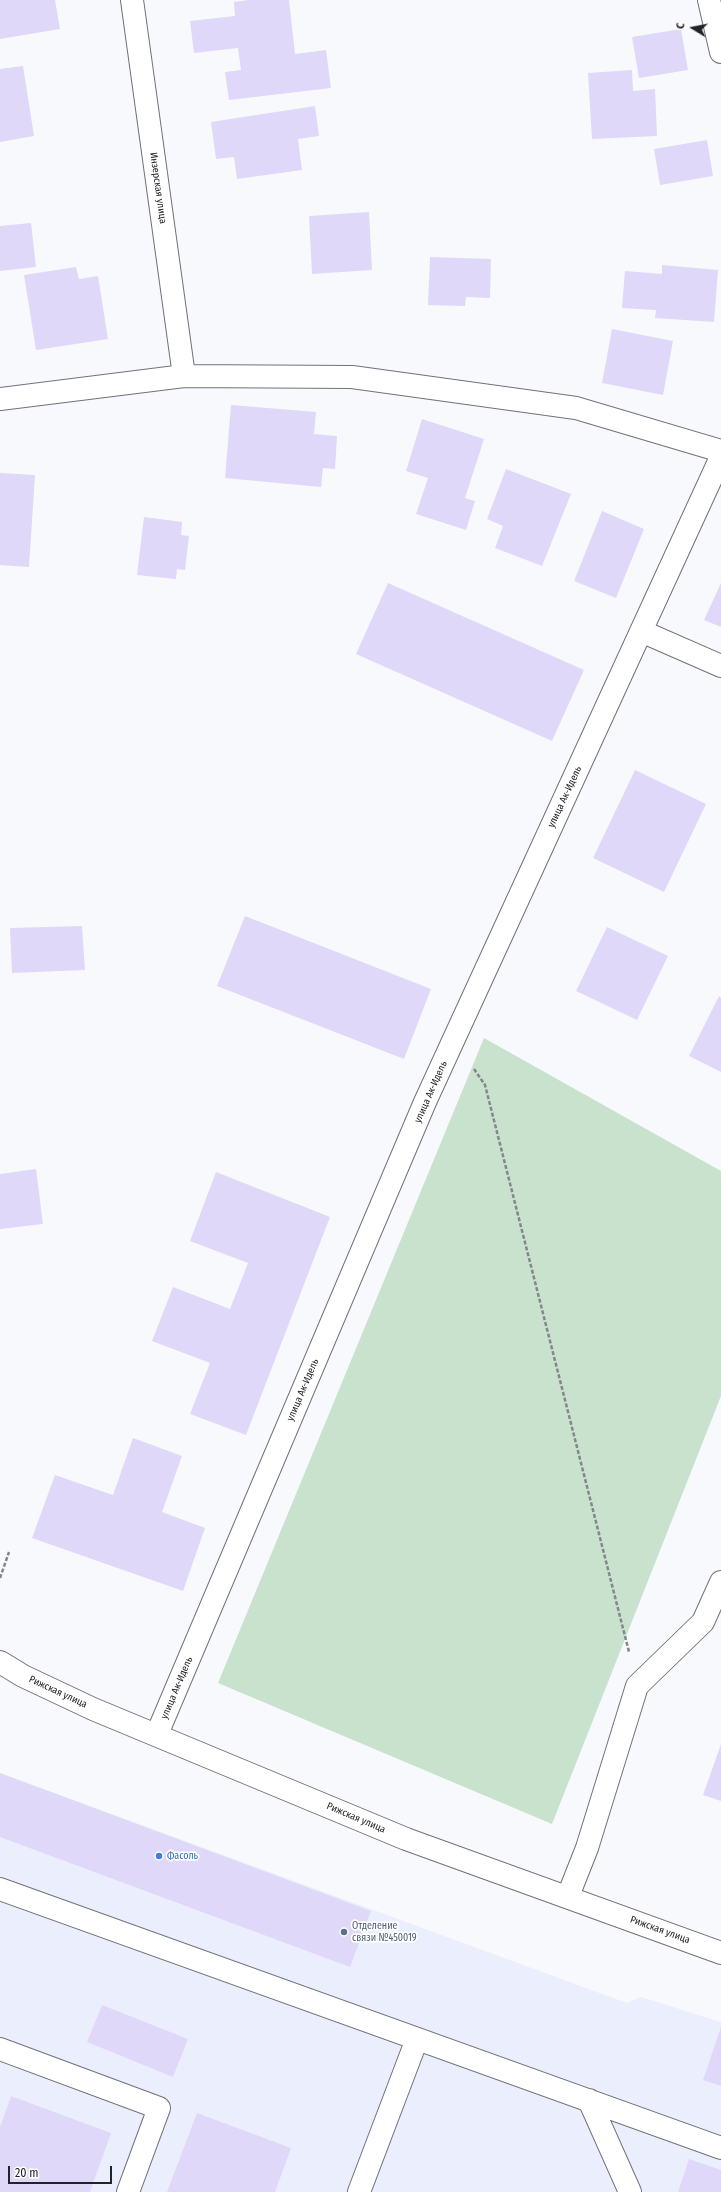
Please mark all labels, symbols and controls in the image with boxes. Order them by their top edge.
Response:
north arrow [673,8,713,48]
text: С [674,22,688,30]
street label: Инзерская улица [147,151,169,225]
street label: улица Ак-Идель [546,764,584,830]
street label: улица Ак-Идель [412,1059,450,1125]
street label: улица Ак-Идель [285,1357,321,1423]
street label: улица Ак-Идель [159,1655,195,1721]
street label: Рижская улица [27,1673,89,1711]
street label: Рижская улица [325,1800,387,1836]
place label: Фасоль [167,1850,198,1862]
marker: Фасоль [154,1851,164,1861]
street label: Рижская улица [628,1914,692,1946]
place label: Отделение связи №450019 [352,1920,417,1944]
marker: Отделение связи №450019 [339,1927,349,1937]
scale bar [10,2158,114,2184]
text: 20 m [15,2166,39,2180]

